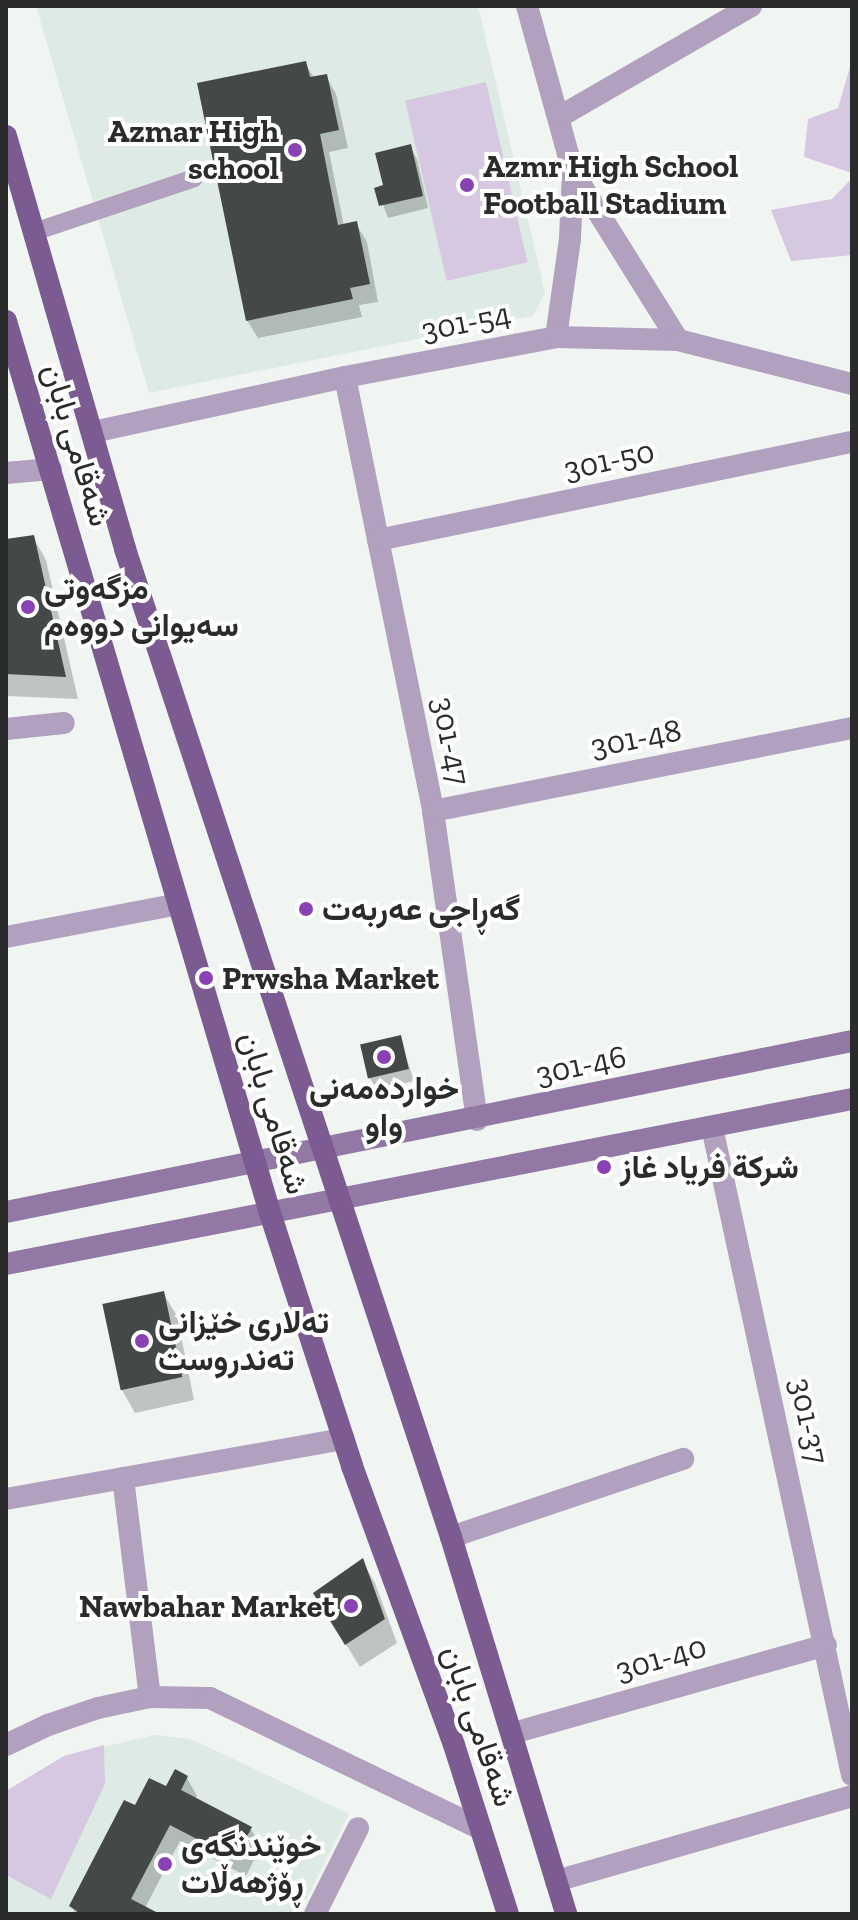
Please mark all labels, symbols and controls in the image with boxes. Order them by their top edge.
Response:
place label: Azmar High school [107,113,279,188]
marker: Azmar High school [286,141,304,159]
place label: Azmr High School Football Stadium [483,148,739,223]
marker: Azmr High School Football Stadium [458,176,476,194]
street label: 301-54 [418,295,514,349]
street label: شەقامی بابان [34,359,120,531]
street label: 301-50 [560,432,658,488]
place label: مزگەوتی سەیوانی دووەم [44,570,239,645]
marker: مزگەوتی سەیوانی دووەم [19,598,37,616]
street label: 301-47 [424,694,478,788]
street label: 301-48 [587,710,685,766]
place label: گەڕاجی عەربەت [322,890,520,928]
marker: گەڕاجی عەربەت [297,900,315,918]
place label: Prwsha Market [222,959,439,997]
marker: Prwsha Market [197,969,215,987]
street label: شەقامی بابان [231,1027,317,1199]
street label: 301-46 [532,1037,630,1093]
marker: خواردەمەنی واو [375,1048,393,1066]
place label: خواردەمەنی واو [309,1070,459,1145]
place label: شرکة فرياد غاز [620,1148,799,1186]
marker: شرکة فرياد غاز [595,1158,613,1176]
place label: تەلاری خێزانی تەندروست [158,1304,329,1379]
marker: تەلاری خێزانی تەندروست [133,1332,151,1350]
street label: 301-37 [781,1374,837,1468]
place label: Nawbahar Market [78,1587,335,1625]
marker: Nawbahar Market [342,1597,360,1615]
street label: 301-40 [611,1627,711,1689]
street label: شەقامی بابان [434,1640,524,1812]
place label: خوێندنگەی ڕۆژهەڵات [181,1827,322,1902]
marker: خوێندنگەی ڕۆژهەڵات [156,1855,174,1873]

